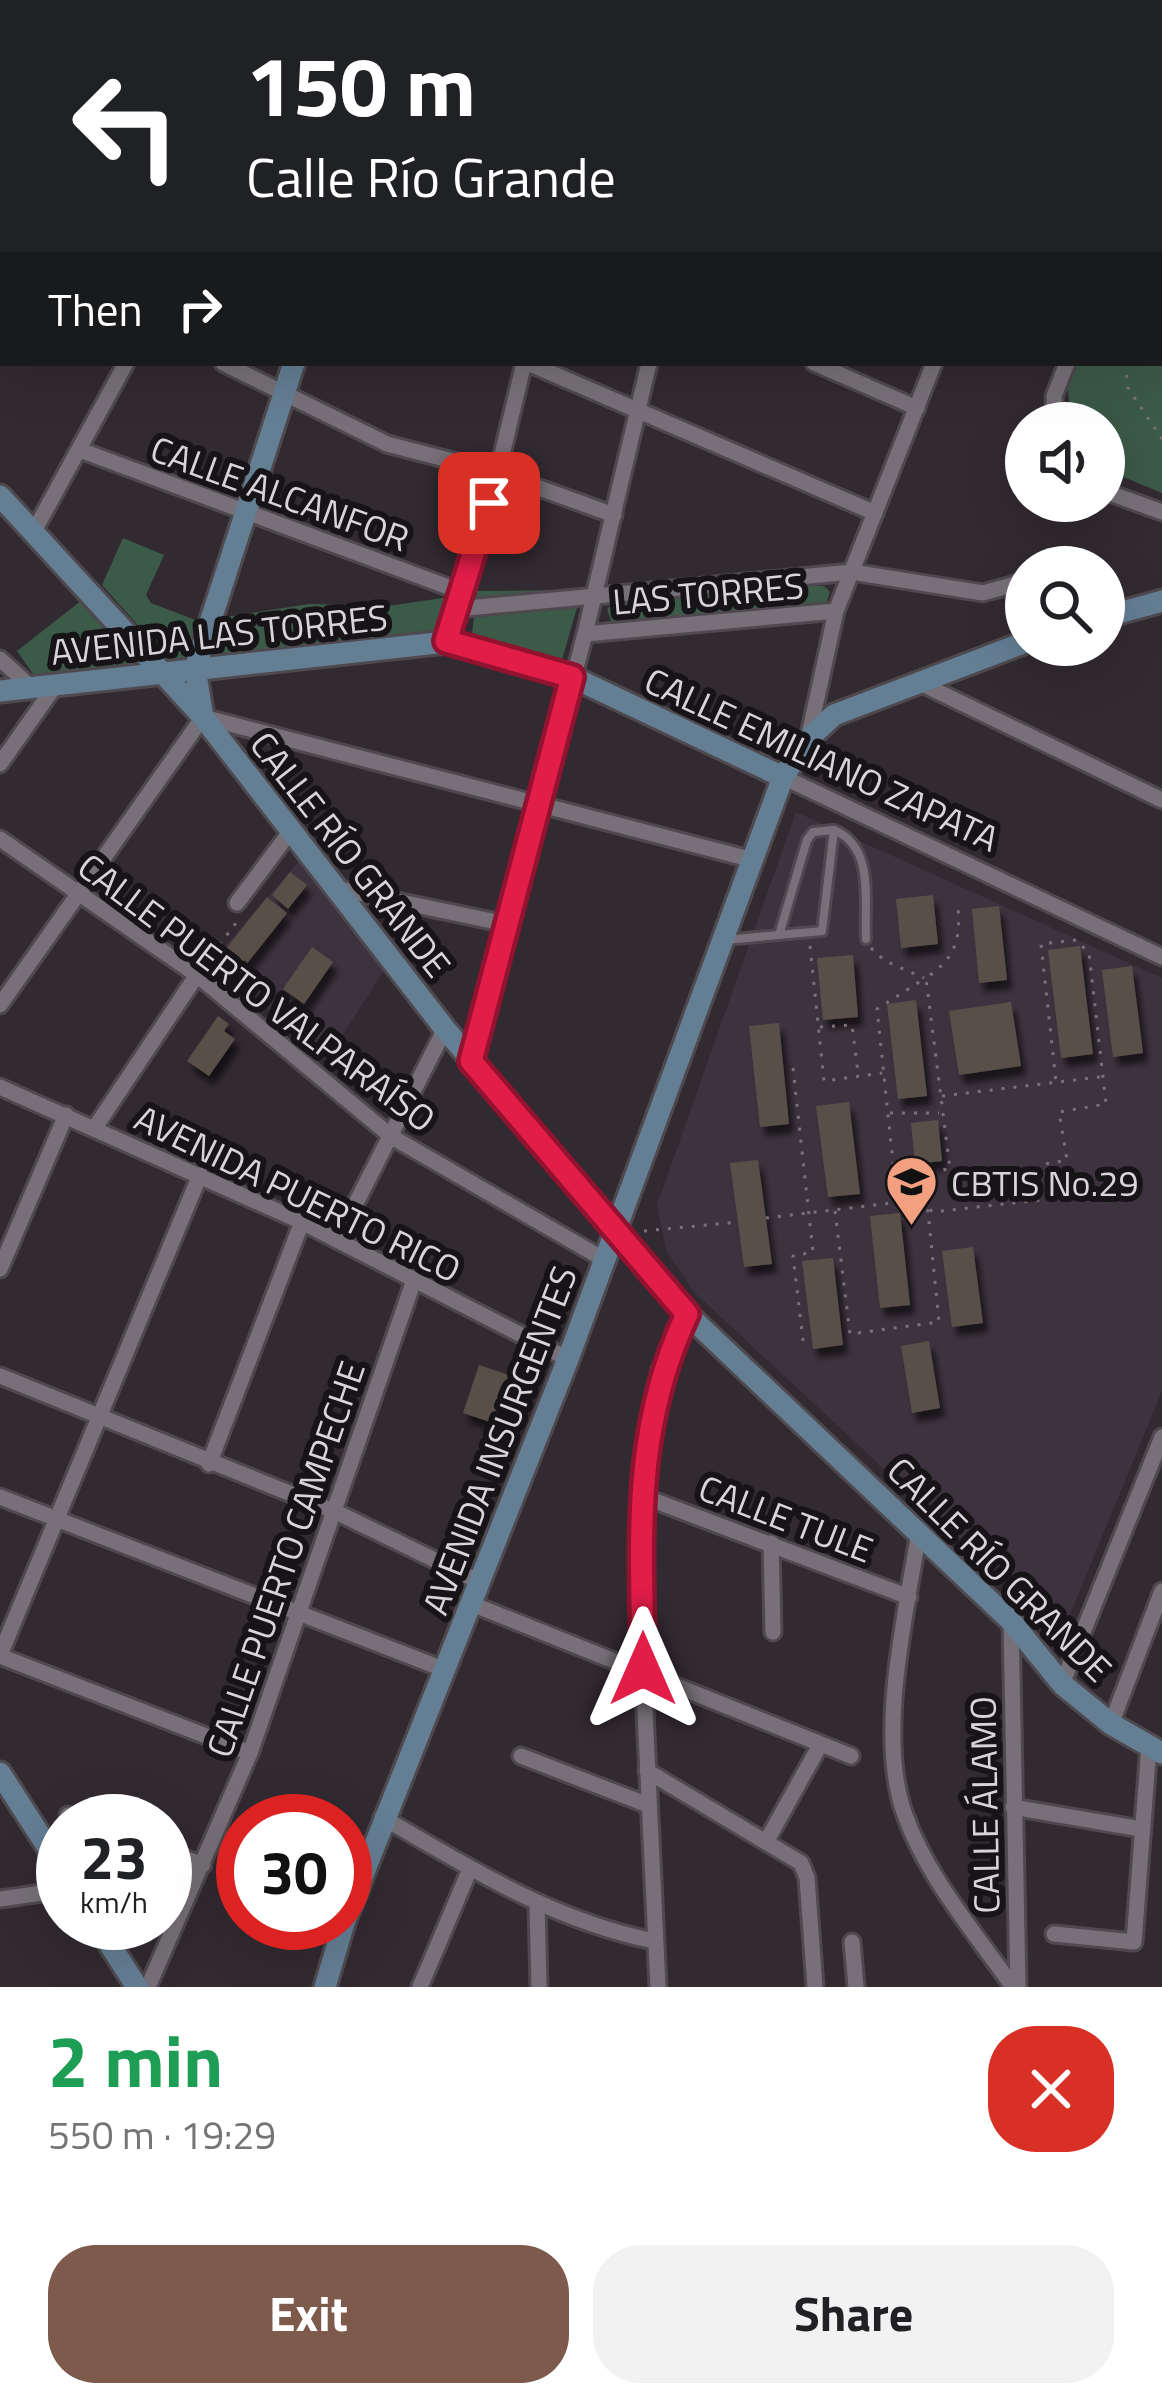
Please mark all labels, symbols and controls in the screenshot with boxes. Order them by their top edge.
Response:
text: 150 m [246,21,476,149]
icon: left [48,48,204,204]
text: Calle Río Grande [246,136,616,218]
text: Then [48,275,143,343]
icon: right [167,276,233,342]
map controls [1005,402,1125,666]
button: sound [1005,402,1125,522]
street label: CALLE ALCANFOR [143,421,417,565]
pin [438,452,540,554]
icon: arrive [456,470,522,536]
button: search [1005,546,1125,666]
street label: LAS TORRES [610,557,806,629]
street label: AVENIDA LAS TORRES [48,589,390,679]
street label: CALLE EMILIANO ZAPATA [636,653,1008,865]
street label: CALLE RÍO GRANDE [237,719,465,989]
street label: CALLE PUERTO VALPARAÍSO [67,839,447,1145]
street label: AVENIDA PUERTO RICO [126,1090,470,1296]
school or university icon: CBTIS No.29 [884,1154,940,1228]
place label: CBTIS No.29 [951,1155,1139,1210]
street label: AVENIDA INSURGENTES [407,1258,591,1622]
street label: CALLE PUERTO CAMPECHE [191,1354,379,1764]
street label: CALLE RÍO GRANDE [875,1444,1125,1694]
street label: CALLE TULE [691,1460,881,1576]
position arrow [580,1606,706,1732]
street label: CALLE ÁLAMO [955,1696,1013,1914]
speed limit sign: 30 [216,1794,372,1950]
text: 23 [80,1811,148,1902]
text: km/h [80,1879,148,1925]
text: 2 min [48,2005,223,2115]
button: close [988,2026,1114,2152]
text: 550 m · 19:29 [48,2105,276,2164]
button: Exit [48,2245,569,2383]
button: Share [593,2245,1114,2383]

